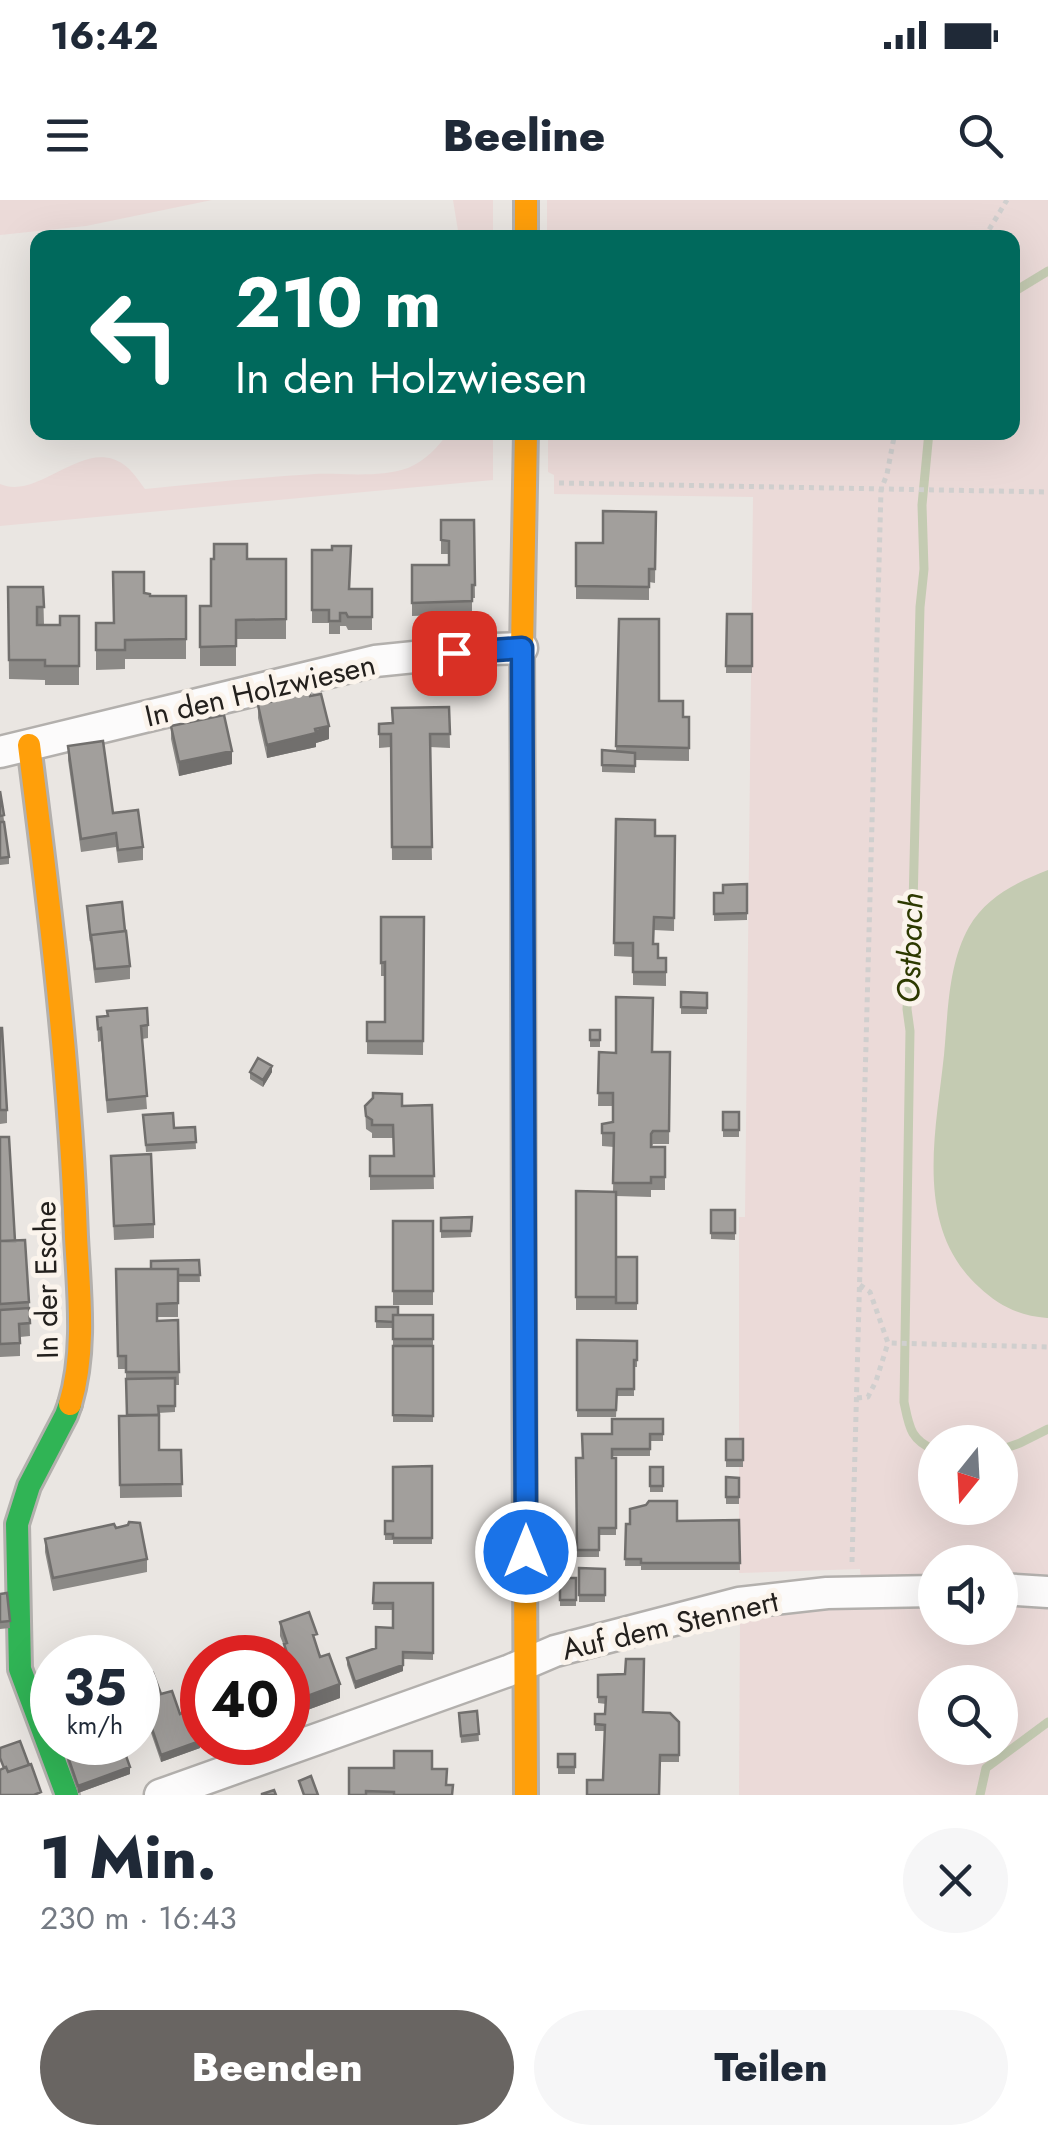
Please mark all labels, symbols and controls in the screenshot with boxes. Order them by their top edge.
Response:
text: 16:42 [50,8,158,63]
text: Beeline [443,103,605,168]
icon: menu [40,108,95,163]
icon: search [953,108,1008,163]
text: 210 m [235,252,441,353]
icon: left [70,270,200,400]
text: In den Holzwiesen [235,345,588,410]
pin [412,611,497,696]
icon: arrive [427,626,482,681]
street label: In den Holzwiesen [141,643,379,737]
water label: Ostbach [885,892,935,1004]
street label: In der Esche [23,1201,69,1359]
north arrow [918,1425,1018,1525]
map controls [918,1425,1018,1765]
position arrow [474,1500,578,1604]
button: sound [918,1545,1018,1645]
street label: Auf dem Stennert [557,1579,783,1671]
speed limit sign: 40 [180,1635,310,1765]
text: 35 [63,1651,127,1724]
button: search [918,1665,1018,1765]
text: km/h [67,1707,123,1743]
text: 1 Min. [40,1814,217,1901]
button: close [903,1828,1008,1933]
text: 230 m · 16:43 [40,1895,237,1941]
button: Beenden [40,2010,514,2125]
button: Teilen [534,2010,1008,2125]

